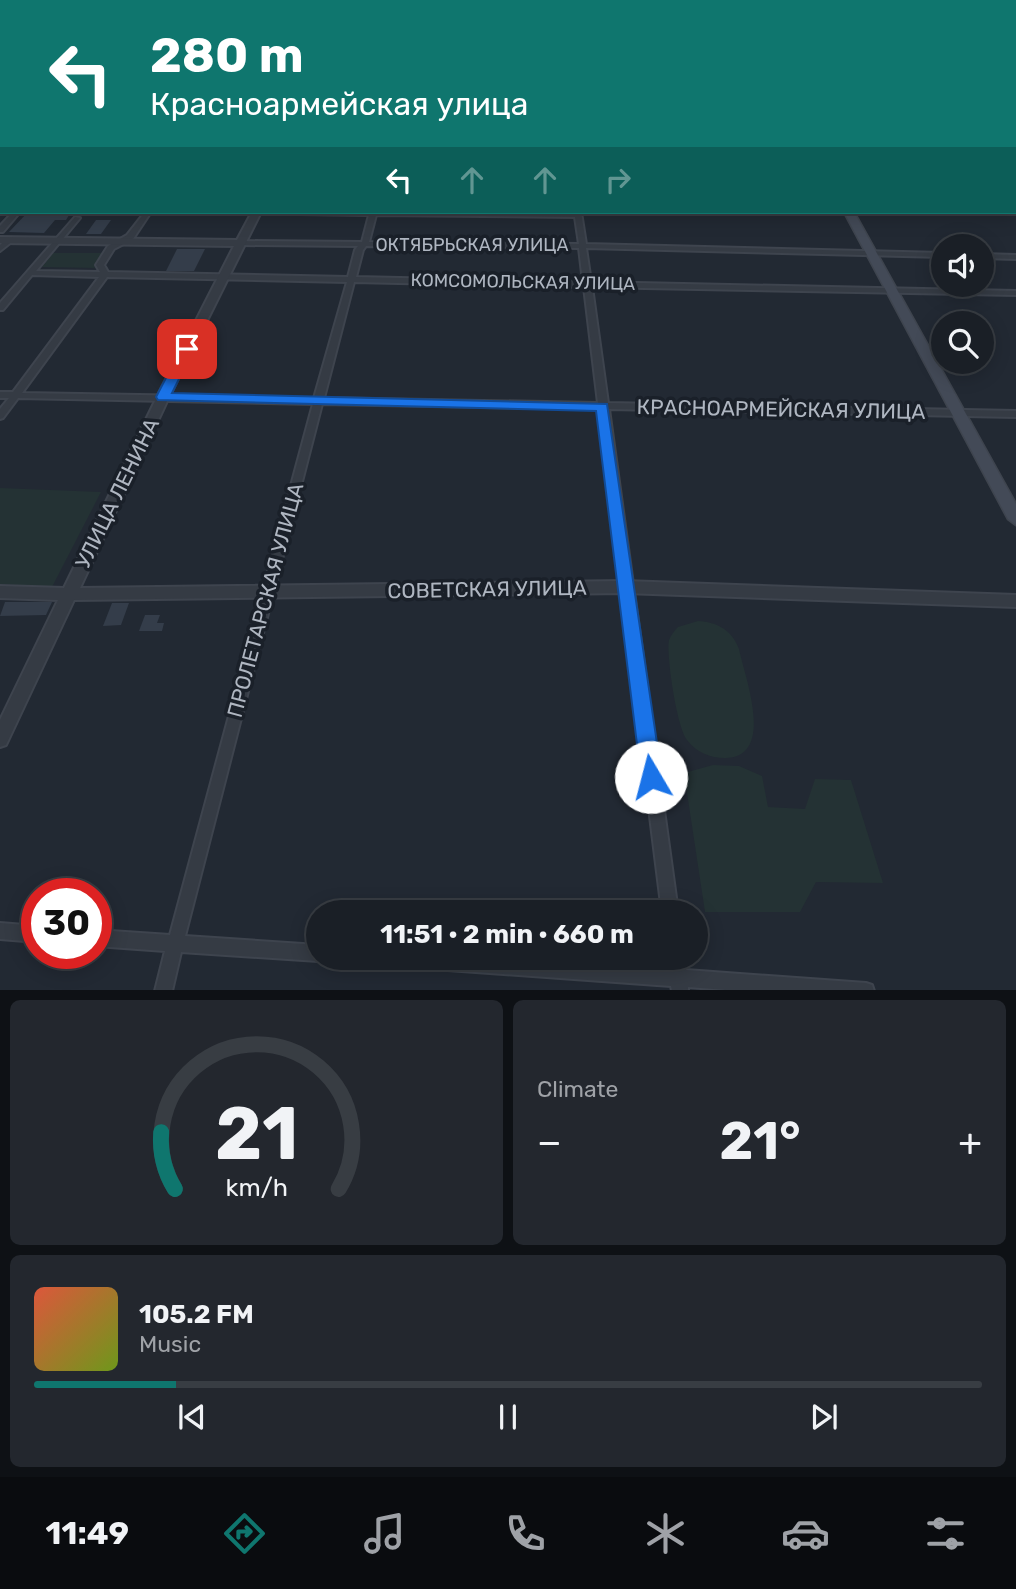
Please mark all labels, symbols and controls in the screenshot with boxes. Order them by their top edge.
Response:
text: 280 m [150,26,304,84]
icon: left [35,28,126,119]
text: Красноармейская улица [150,85,529,123]
icon: left [380,161,418,199]
icon: ahead [453,161,491,199]
icon: ahead [526,161,564,199]
icon: right [599,161,637,199]
street label: ОКТЯБРЬСКАЯ УЛИЦА [375,234,569,256]
map controls [931,234,994,374]
button: sound [931,234,994,297]
street label: КОМСОМОЛЬСКАЯ УЛИЦА [411,269,635,295]
button: search [931,311,994,374]
pin [157,319,217,379]
icon: arrive [168,330,206,368]
street label: КРАСНОАРМЕЙСКАЯ УЛИЦА [636,394,926,424]
street label: УЛИЦА ЛЕНИНА [70,414,164,572]
street label: ПРОЛЕТАРСКАЯ УЛИЦА [222,480,308,720]
street label: СОВЕТСКАЯ УЛИЦА [387,575,587,603]
position arrow [614,740,688,814]
speed limit sign: 30 [21,878,112,969]
text: 11:51 · 2 min · 660 m [380,919,634,950]
text: Climate [537,1075,618,1103]
text: 21 [215,1091,298,1177]
text: 21° [720,1110,801,1172]
text: − [537,1119,562,1165]
text: + [958,1119,982,1165]
text: km/h [225,1172,288,1201]
text: 105.2 FM [139,1299,254,1330]
text: Music [139,1330,201,1358]
icon: previous [173,1398,211,1436]
icon: pause [489,1398,527,1436]
icon: next [805,1398,843,1436]
icon: directions [220,1509,269,1558]
icon: music [360,1509,409,1558]
icon: phone [501,1509,550,1558]
icon: climate [641,1509,690,1558]
icon: car [781,1509,830,1558]
icon: filters [921,1509,970,1558]
text: 11:49 [46,1514,129,1552]

